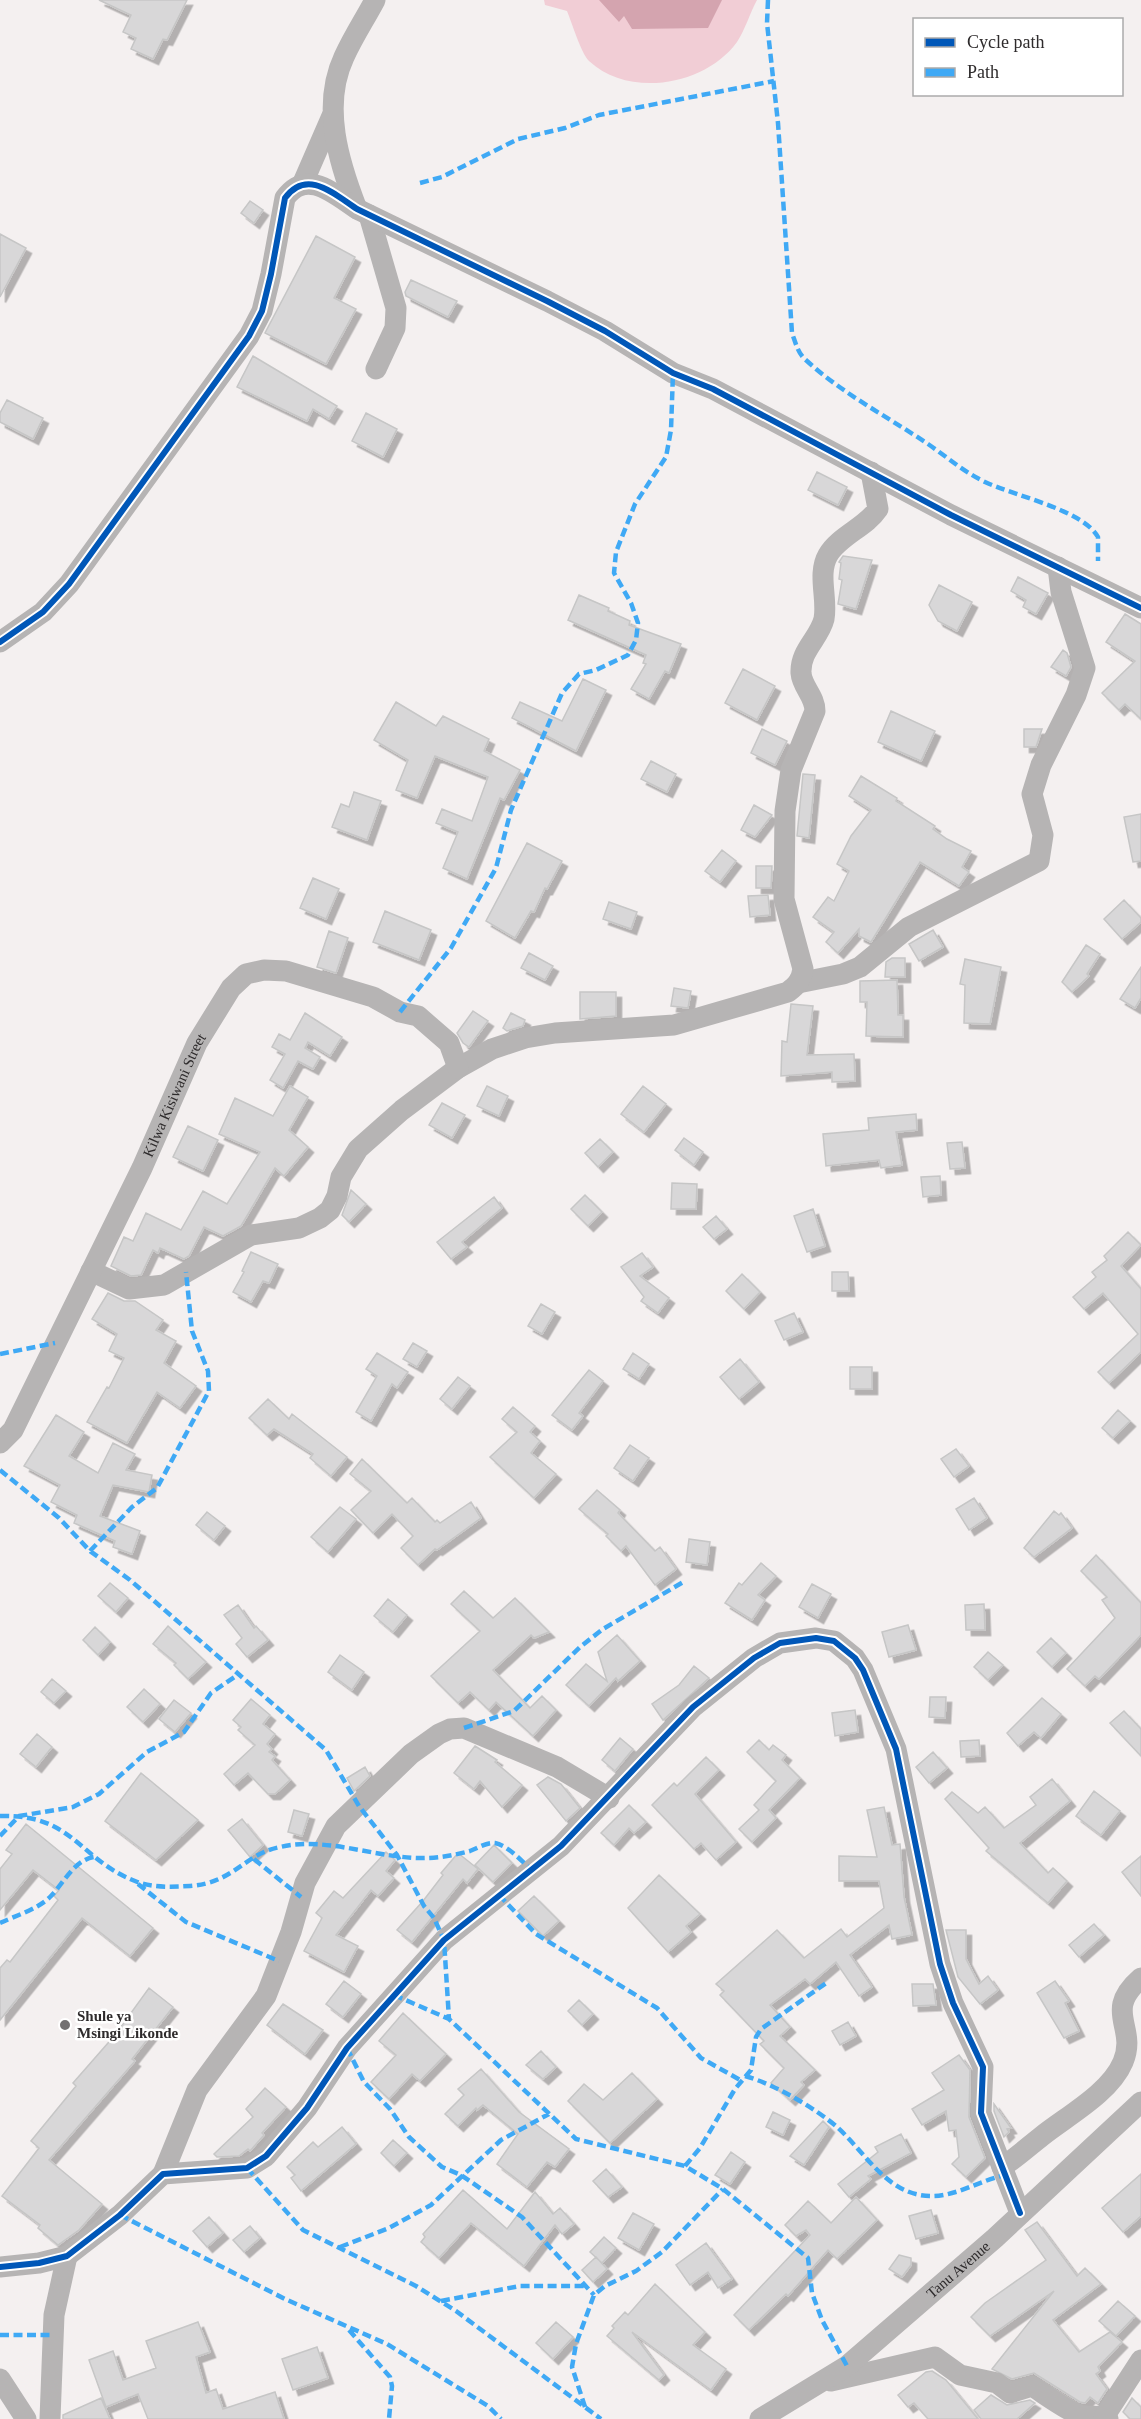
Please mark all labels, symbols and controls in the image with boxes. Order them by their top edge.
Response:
legend [913,18,1123,96]
text: Cycle path [967,32,1044,52]
text: Path [967,62,999,82]
street label: Kilwa Kisiwani Street [140,1030,209,1159]
place label: Shule ya Msingi Likonde [77,2008,179,2041]
marker: Shule ya Msingi Likonde [58,2018,72,2032]
street label: Tanu Avenue [923,2238,993,2301]

